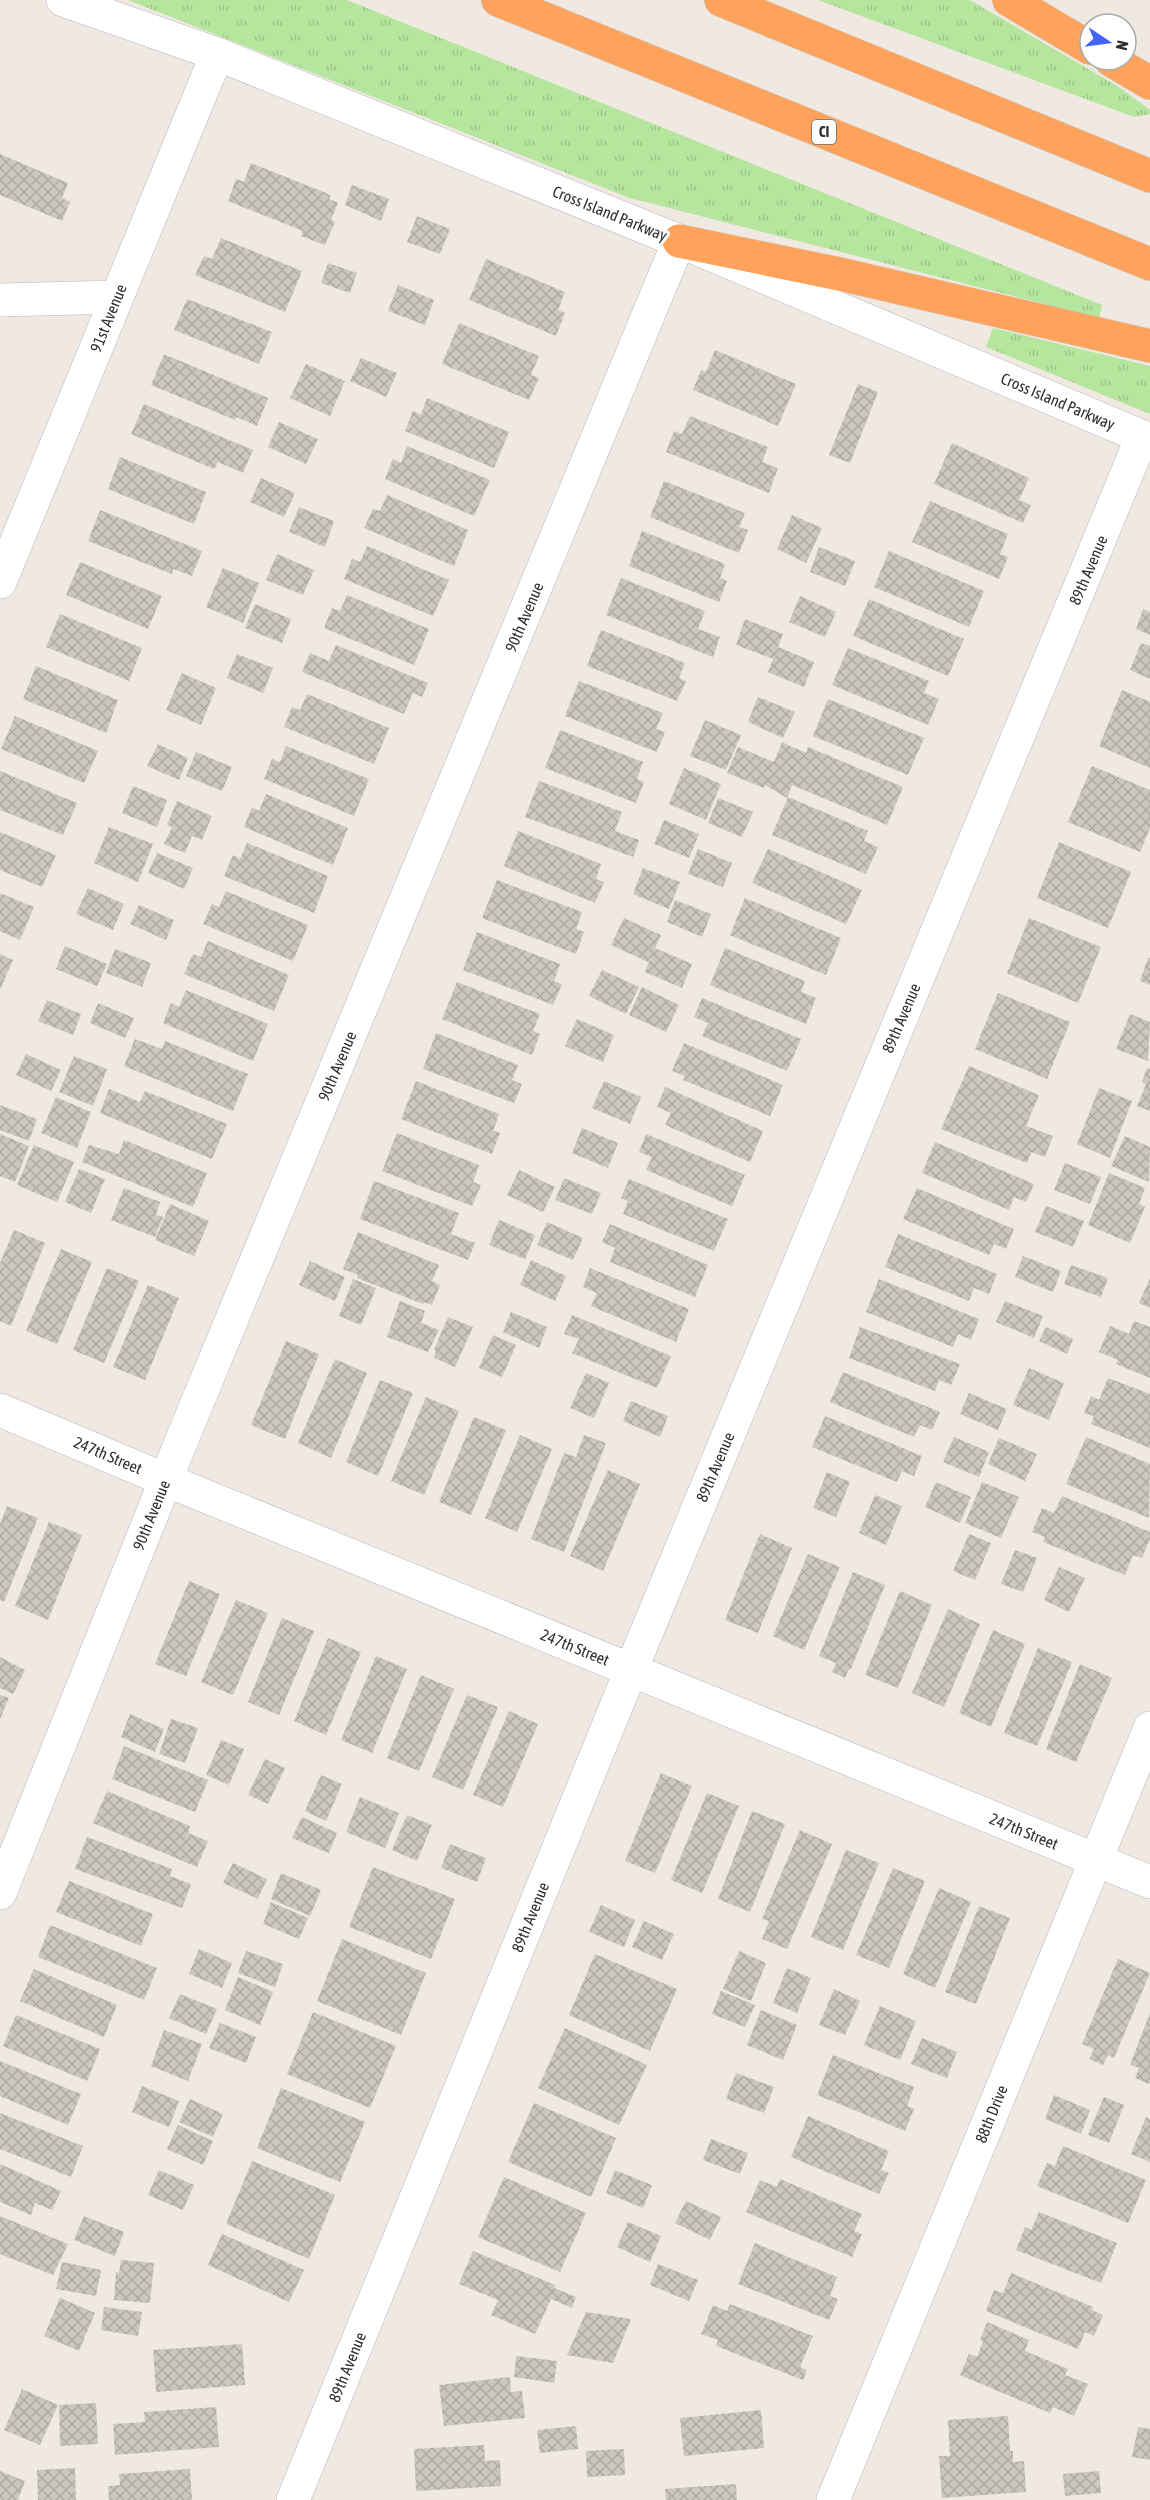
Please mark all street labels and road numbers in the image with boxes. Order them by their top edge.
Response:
road number: CI [812,120,836,144]
street label: Cross Island Parkway [550,182,670,245]
street label: 91st Avenue [86,281,130,355]
street label: Cross Island Parkway [998,369,1118,434]
street label: 89th Avenue [1065,532,1111,608]
street label: 90th Avenue [501,579,547,655]
street label: 89th Avenue [878,980,924,1056]
street label: 90th Avenue [314,1028,360,1104]
street label: 89th Avenue [692,1429,738,1505]
street label: 247th Street [71,1433,145,1478]
street label: 90th Avenue [129,1477,173,1553]
street label: 247th Street [538,1625,612,1669]
street label: 247th Street [987,1809,1061,1853]
street label: 89th Avenue [508,1879,552,1955]
street label: 88th Drive [971,2083,1011,2145]
street label: 89th Avenue [325,2329,369,2405]

